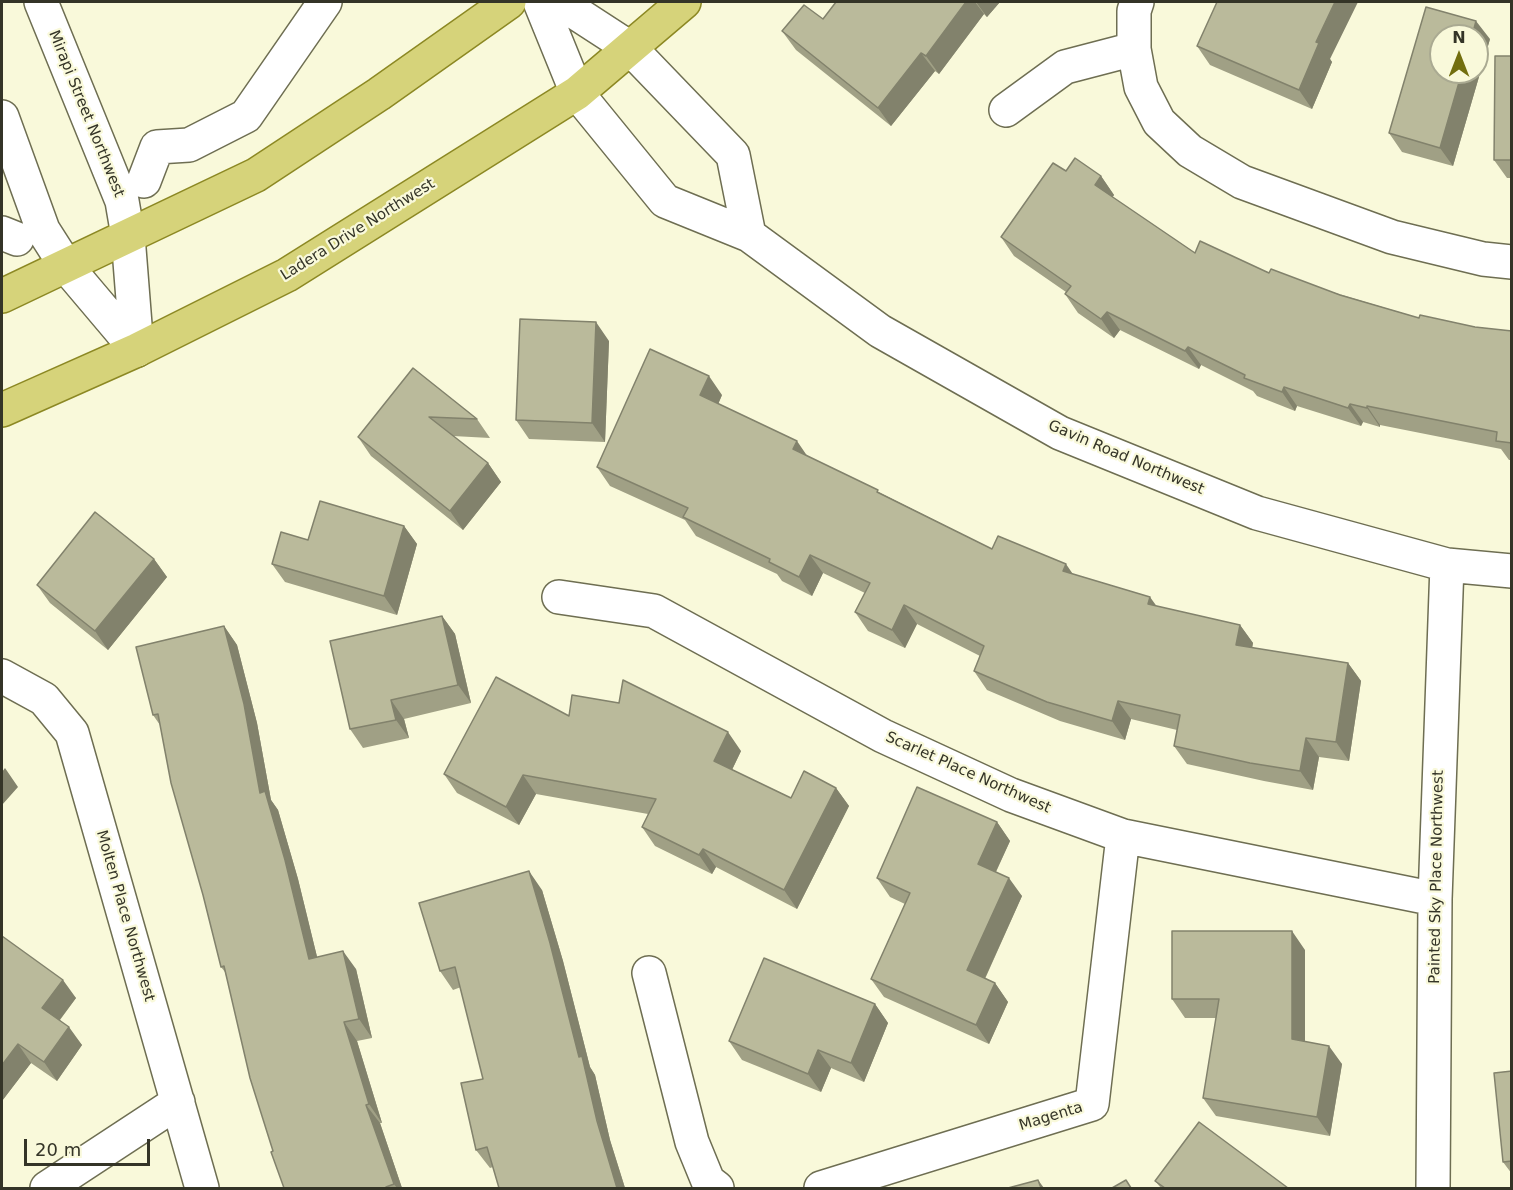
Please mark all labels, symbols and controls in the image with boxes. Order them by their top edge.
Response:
north arrow [1429,24,1489,84]
street label: Mirapi Street Northwest [44,28,128,200]
text: N [1452,28,1466,47]
street label: Ladera Drive Northwest [278,175,438,285]
street label: Gavin Road Northwest [1045,417,1207,499]
street label: Scarlet Place Northwest [883,728,1053,818]
street label: Painted Sky Place Northwest [1426,770,1448,984]
street label: Molten Place Northwest [92,828,158,1004]
street label: Magenta [1017,1099,1085,1135]
scale bar [27,1127,153,1165]
text: 20 m [35,1139,81,1160]

